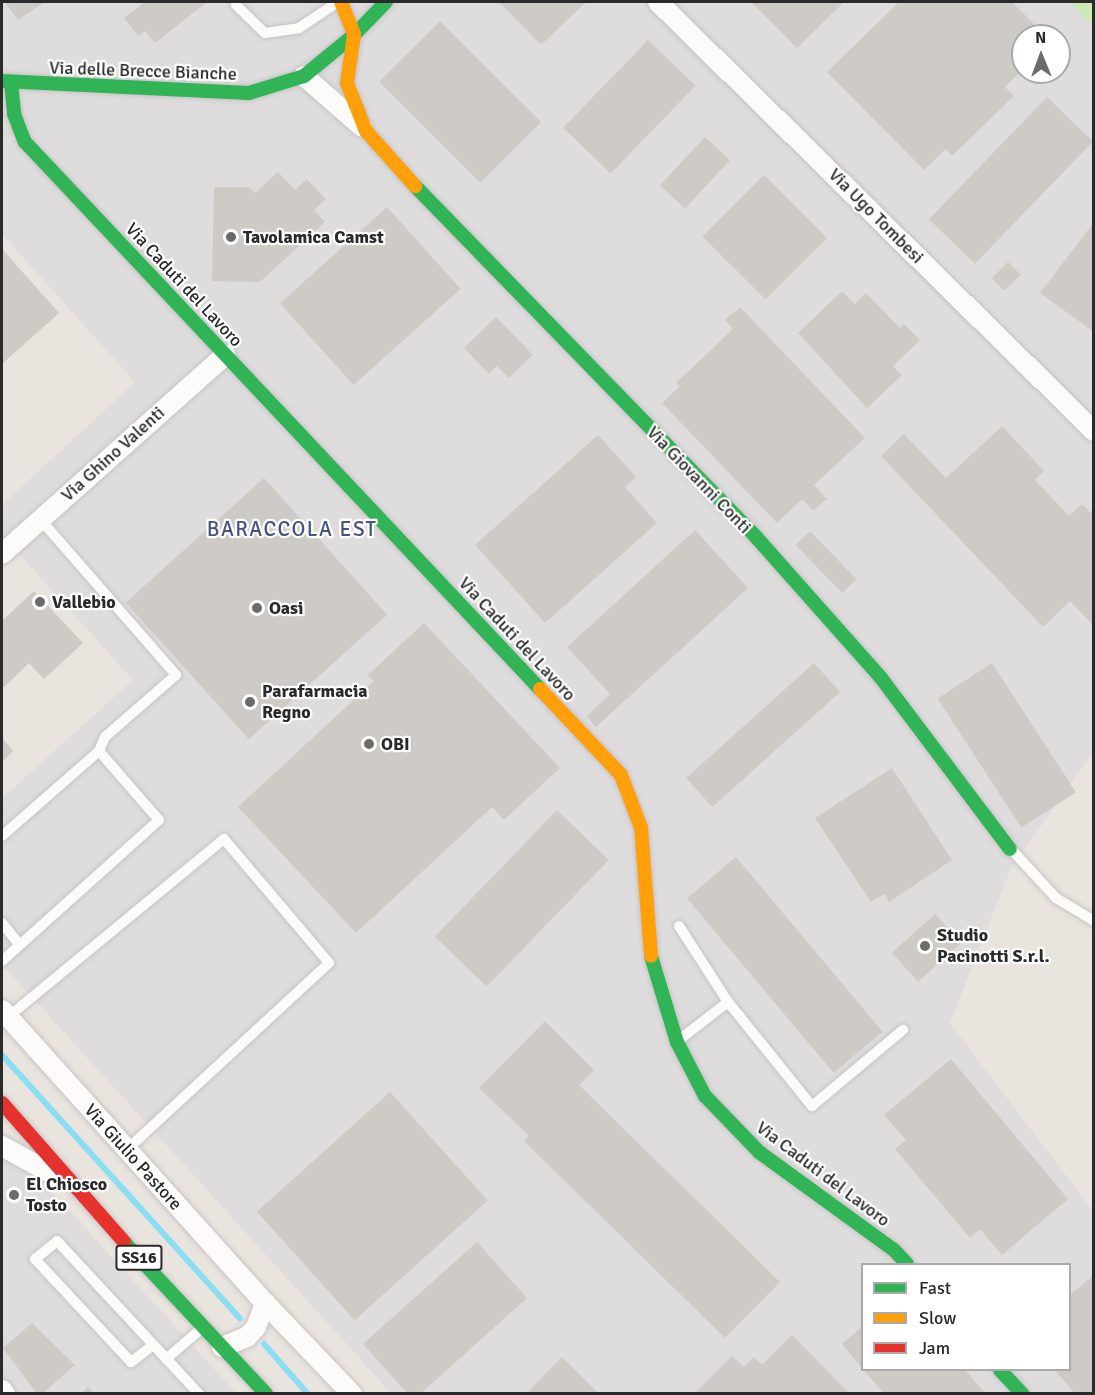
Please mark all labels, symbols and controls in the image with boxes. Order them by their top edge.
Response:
north arrow [1011,24,1071,84]
text: N [1035,28,1046,48]
street label: Via delle Brecce Bianche [49,57,237,85]
street label: Via Ugo Tombesi [824,164,928,268]
street label: Via Caduti del Lavoro [121,219,247,351]
place label: Tavolamica Camst [243,226,384,248]
marker: Tavolamica Camst [224,230,238,244]
street label: Via Ghino Valenti [57,402,169,506]
street label: Via Giovanni Conti [642,422,756,538]
district label: BARACCOLA EST [207,516,377,542]
street label: Via Caduti del Lavoro [454,573,580,705]
place label: Vallebio [52,591,116,613]
marker: Vallebio [33,595,47,609]
place label: Oasi [269,597,303,619]
marker: Oasi [250,601,264,615]
place label: Parafarmacia Regno [262,681,368,724]
marker: Parafarmacia Regno [243,695,257,709]
place label: OBI [381,733,410,755]
marker: OBI [362,737,376,751]
place label: Studio Pacinotti S.r.l. [937,925,1050,968]
marker: Studio Pacinotti S.r.l. [918,939,932,953]
street label: Via Giulio Pastore [80,1099,186,1215]
street label: Via Caduti del Lavoro [752,1117,894,1231]
place label: El Chiosco Tosto [26,1174,107,1216]
marker: El Chiosco Tosto [7,1188,21,1202]
road number: SS16 [115,1245,163,1271]
legend [861,1263,1071,1371]
text: Fast [919,1277,951,1299]
text: Slow [919,1307,956,1329]
text: Jam [919,1337,950,1359]

